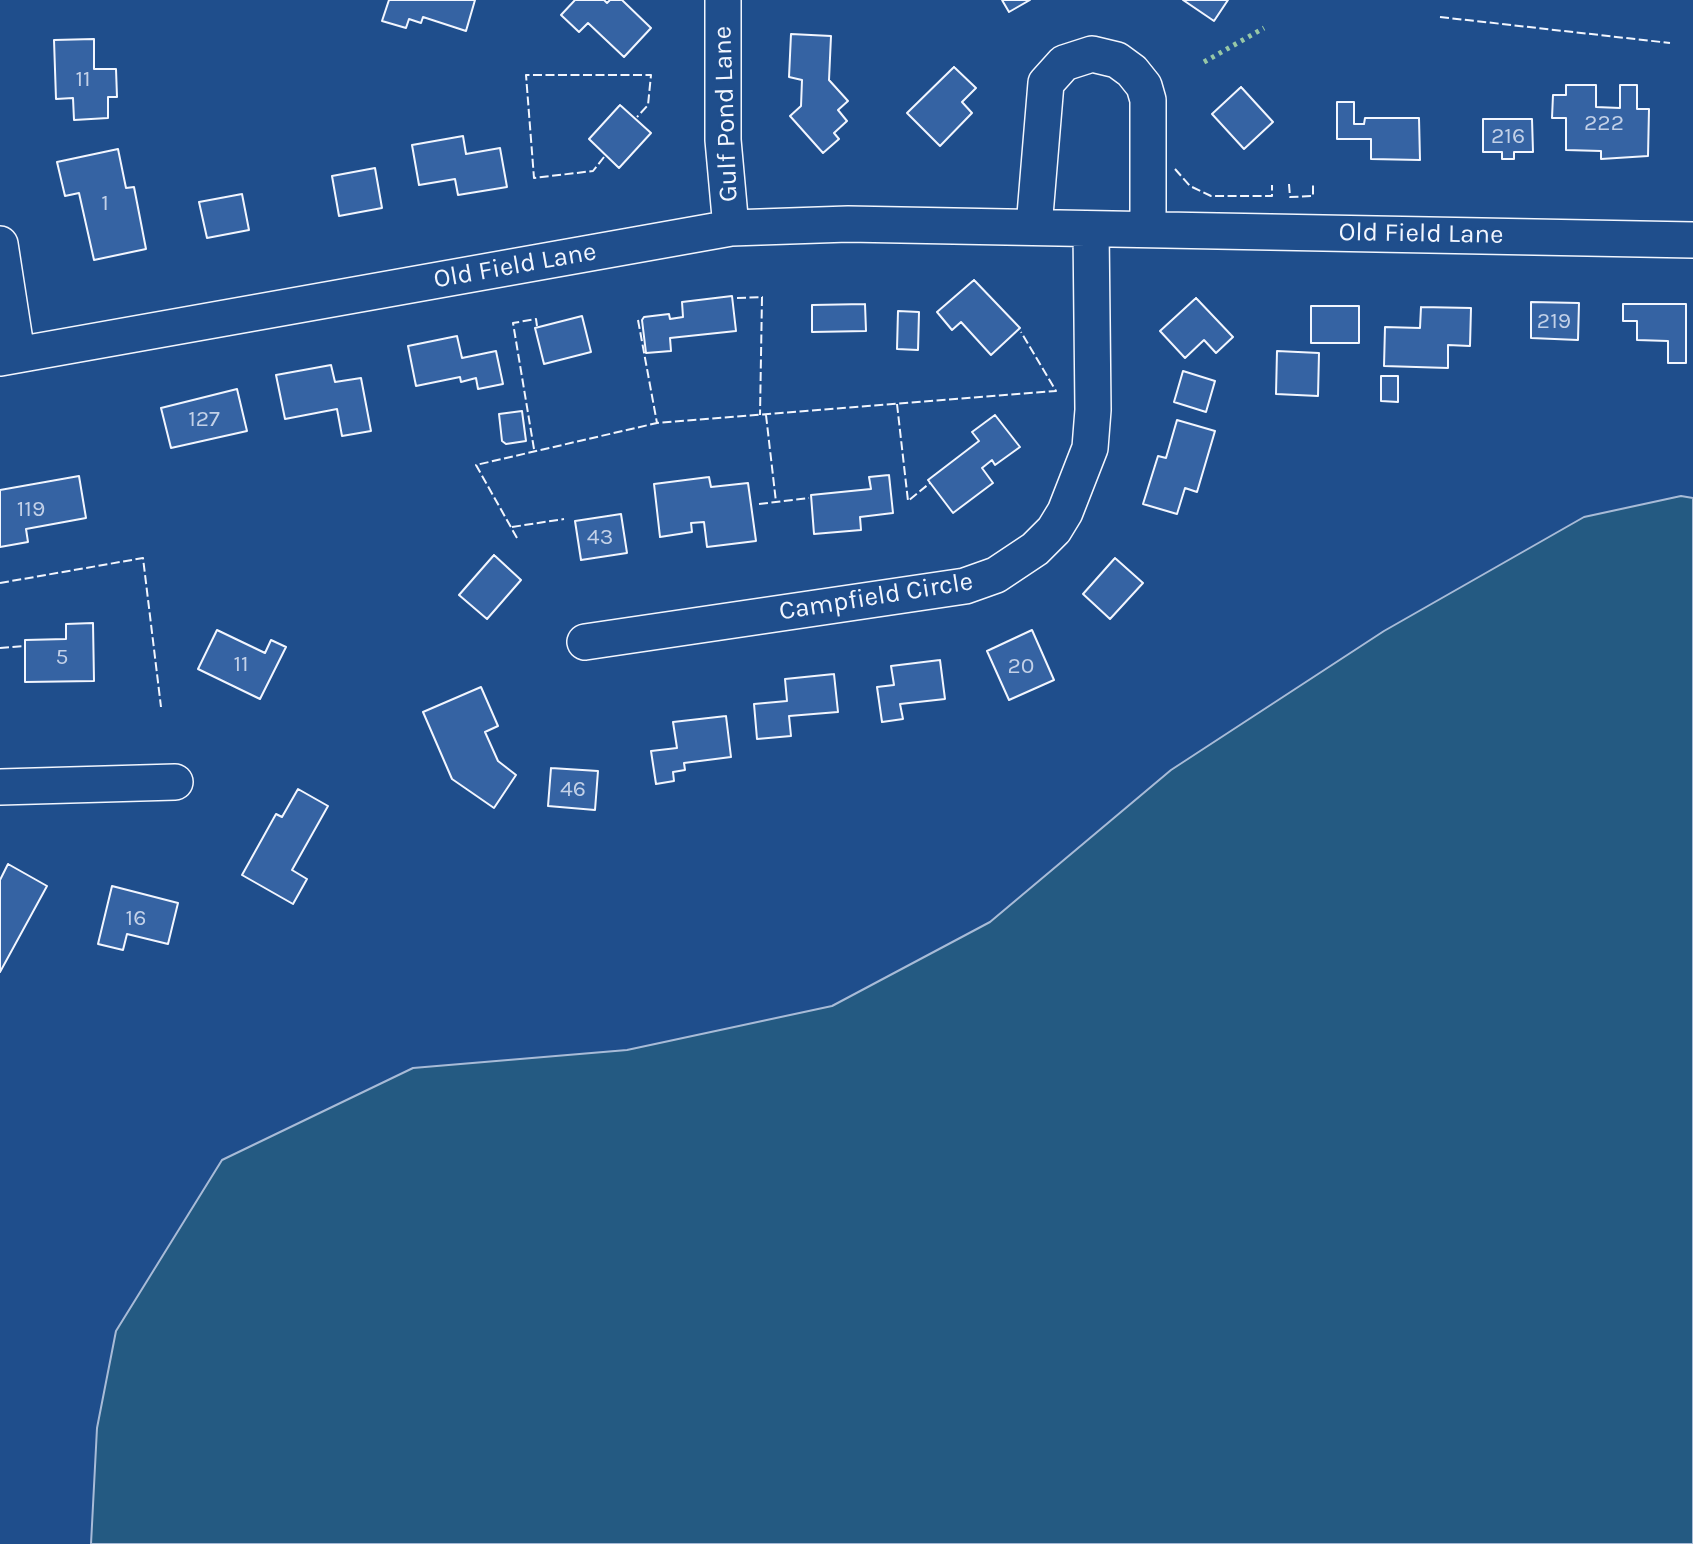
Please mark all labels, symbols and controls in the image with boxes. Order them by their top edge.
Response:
street label: Gulf Pond Lane [707,25,745,203]
house number: 11 [75,65,91,93]
house number: 222 [1584,109,1624,137]
house number: 216 [1491,122,1525,150]
house number: 1 [101,189,109,217]
street label: Old Field Lane [1338,217,1504,251]
street label: Old Field Lane [431,236,599,296]
house number: 219 [1537,307,1571,335]
house number: 127 [188,405,220,433]
house number: 119 [17,495,45,523]
house number: 43 [587,523,613,551]
street label: Campfield Circle [777,566,975,628]
house number: 5 [56,643,68,671]
house number: 11 [233,650,249,678]
house number: 20 [1008,652,1034,680]
house number: 46 [560,775,586,803]
house number: 16 [126,904,146,932]

